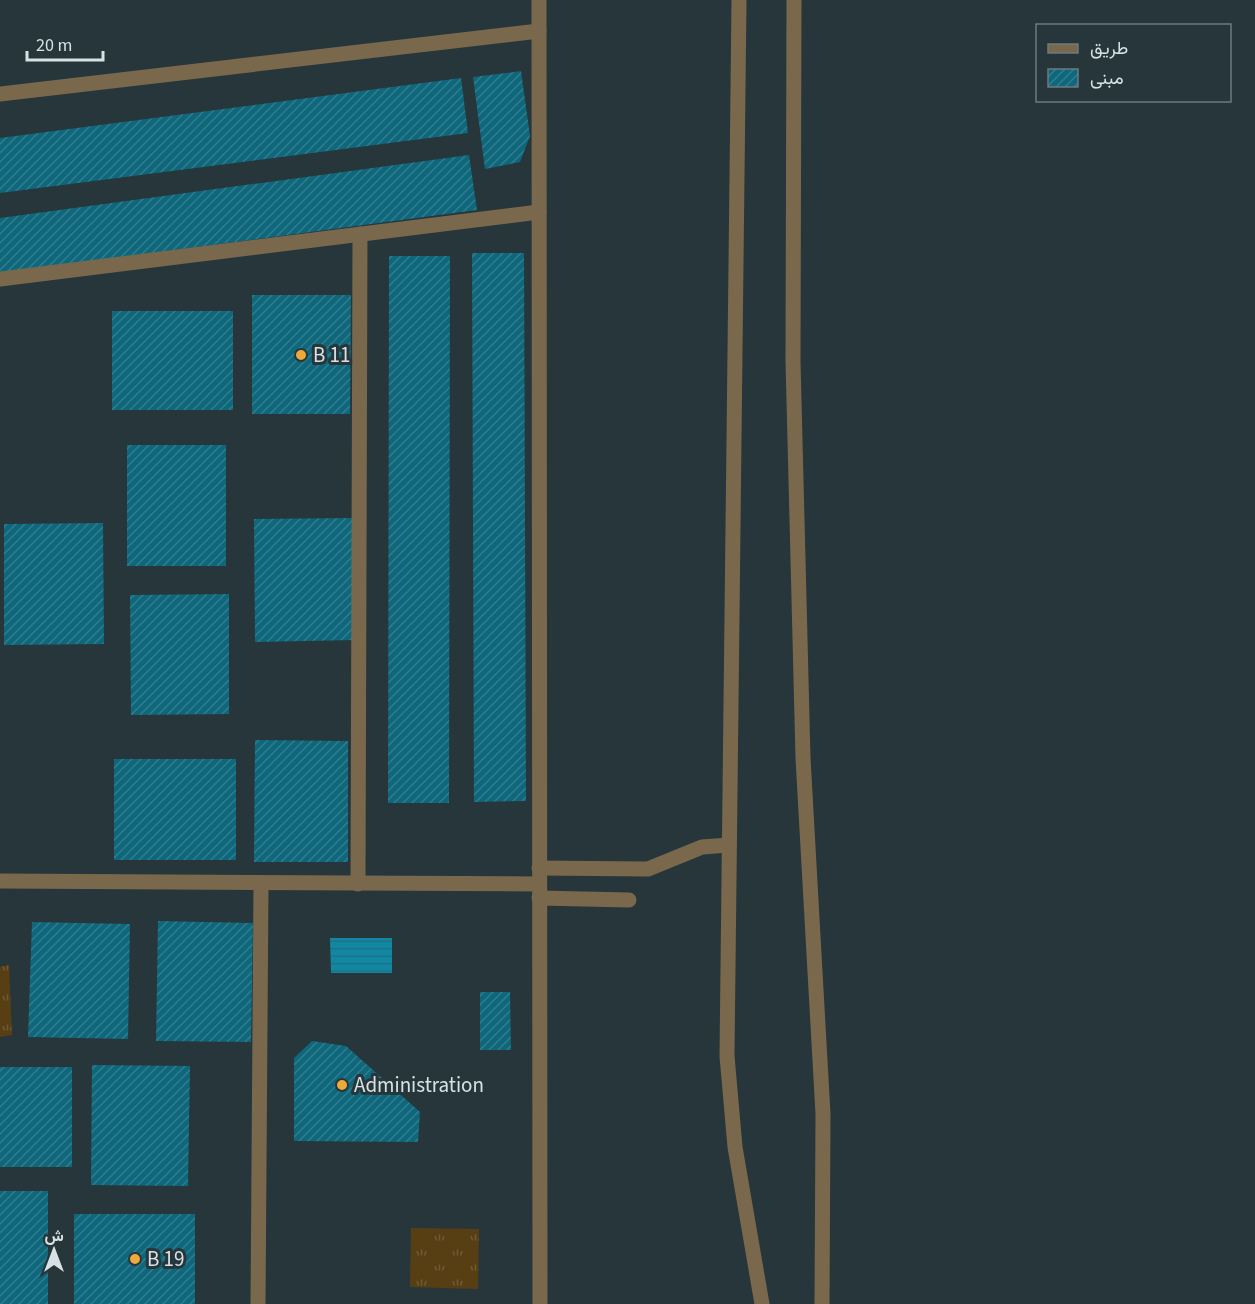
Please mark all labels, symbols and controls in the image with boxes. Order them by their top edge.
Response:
scale bar [27,24,104,62]
legend [1036,24,1231,102]
text: 20 m [36,33,72,58]
text: طريق [1090,36,1128,61]
text: مبنى [1090,66,1124,91]
place label: B 11 [313,340,350,370]
marker: B 11 [294,348,308,362]
place label: Administration [354,1070,484,1100]
marker: Administration [335,1078,349,1092]
north arrow [24,1220,84,1280]
text: ش [44,1225,64,1247]
place label: B 19 [147,1244,184,1274]
marker: B 19 [128,1252,142,1266]

